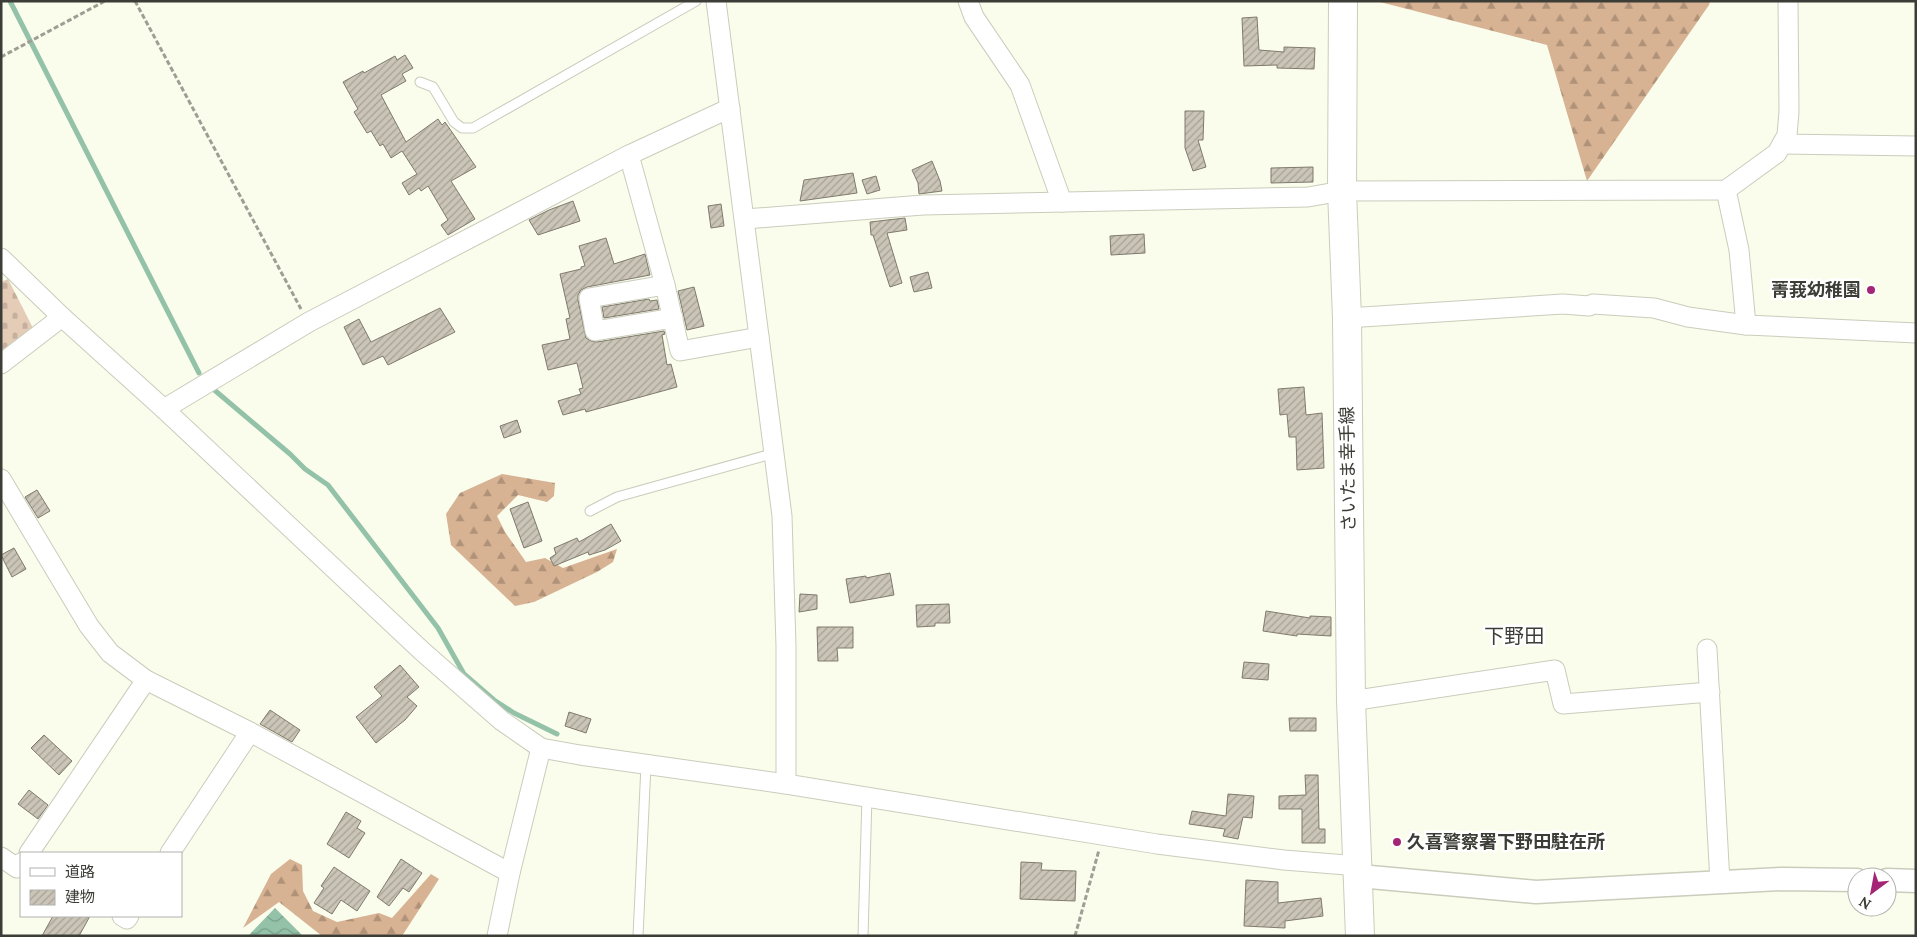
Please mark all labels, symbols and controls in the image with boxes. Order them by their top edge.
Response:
place label: 菁莪幼稚園 [1771,278,1861,301]
marker: 菁莪幼稚園 [1865,284,1877,296]
street label: さいたま幸手線 [1335,406,1360,532]
district label: 下野田 [1484,623,1544,648]
place label: 久喜警察署下野田駐在所 [1407,830,1605,853]
marker: 久喜警察署下野田駐在所 [1391,836,1403,848]
legend [20,852,182,917]
text: 道路 [65,862,95,881]
north arrow [1847,867,1897,917]
text: 建物 [65,887,95,906]
text: N [1856,892,1874,914]

